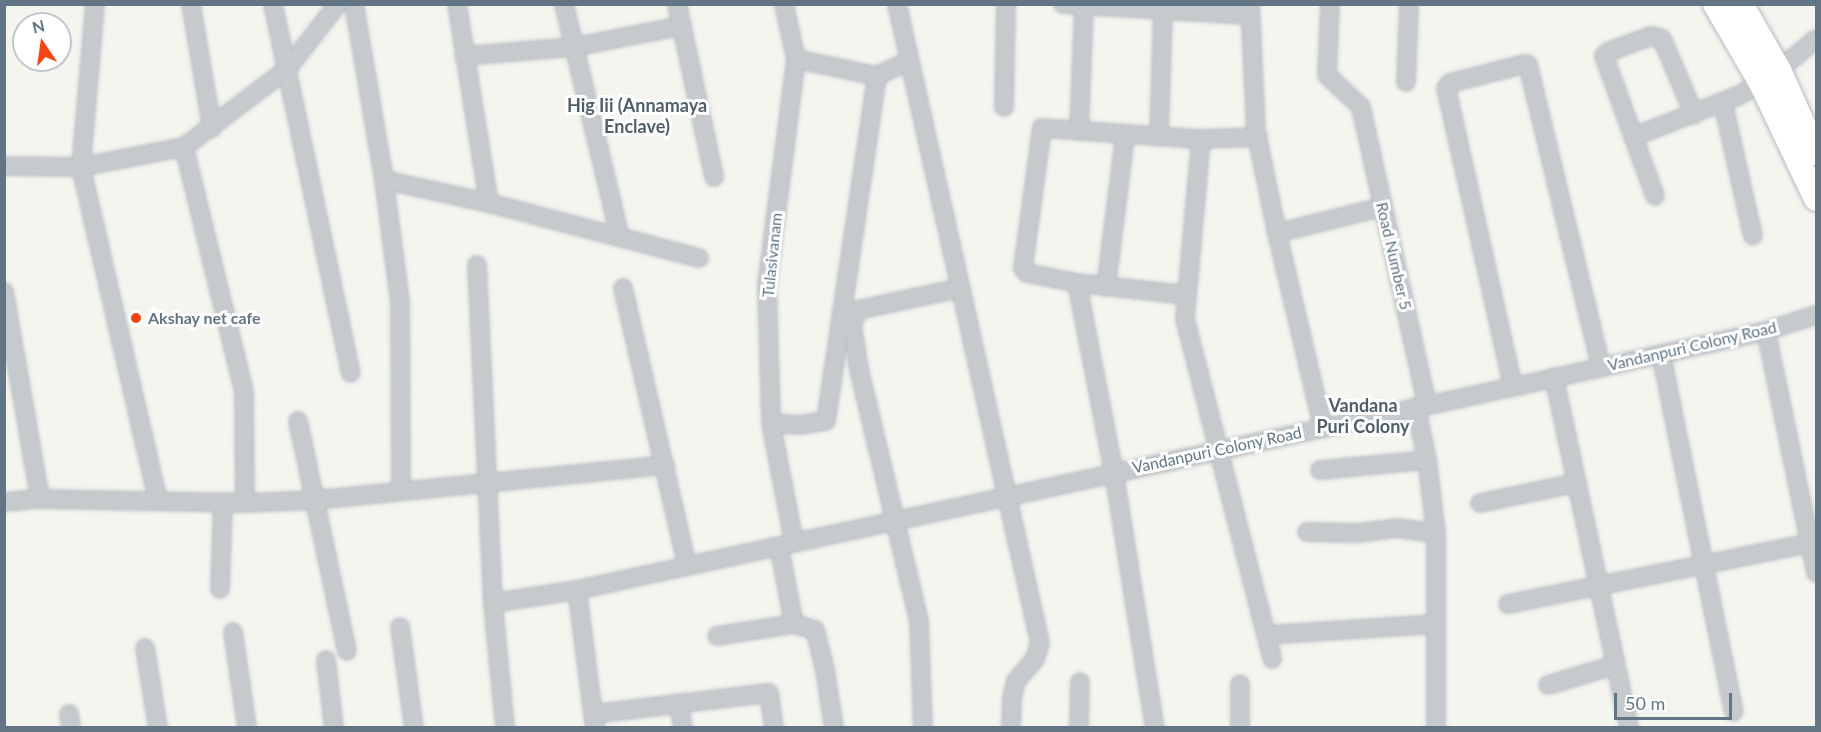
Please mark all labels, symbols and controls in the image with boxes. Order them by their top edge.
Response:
north arrow [12,12,72,72]
text: N [30,15,46,37]
district label: Hig Iii (Annamaya Enclave) [567,95,707,138]
street label: Road Number 5 [1372,200,1416,312]
street label: Tulasivanam [758,212,786,298]
place label: Akshay net cafe [148,308,261,328]
marker: Akshay net cafe [129,311,143,325]
street label: Vandanpuri Colony Road [1606,317,1778,375]
district label: Vandana Puri Colony [1316,395,1410,438]
street label: Vandanpuri Colony Road [1130,423,1304,477]
scale bar [1617,681,1736,719]
text: 50 m [1625,692,1665,714]

